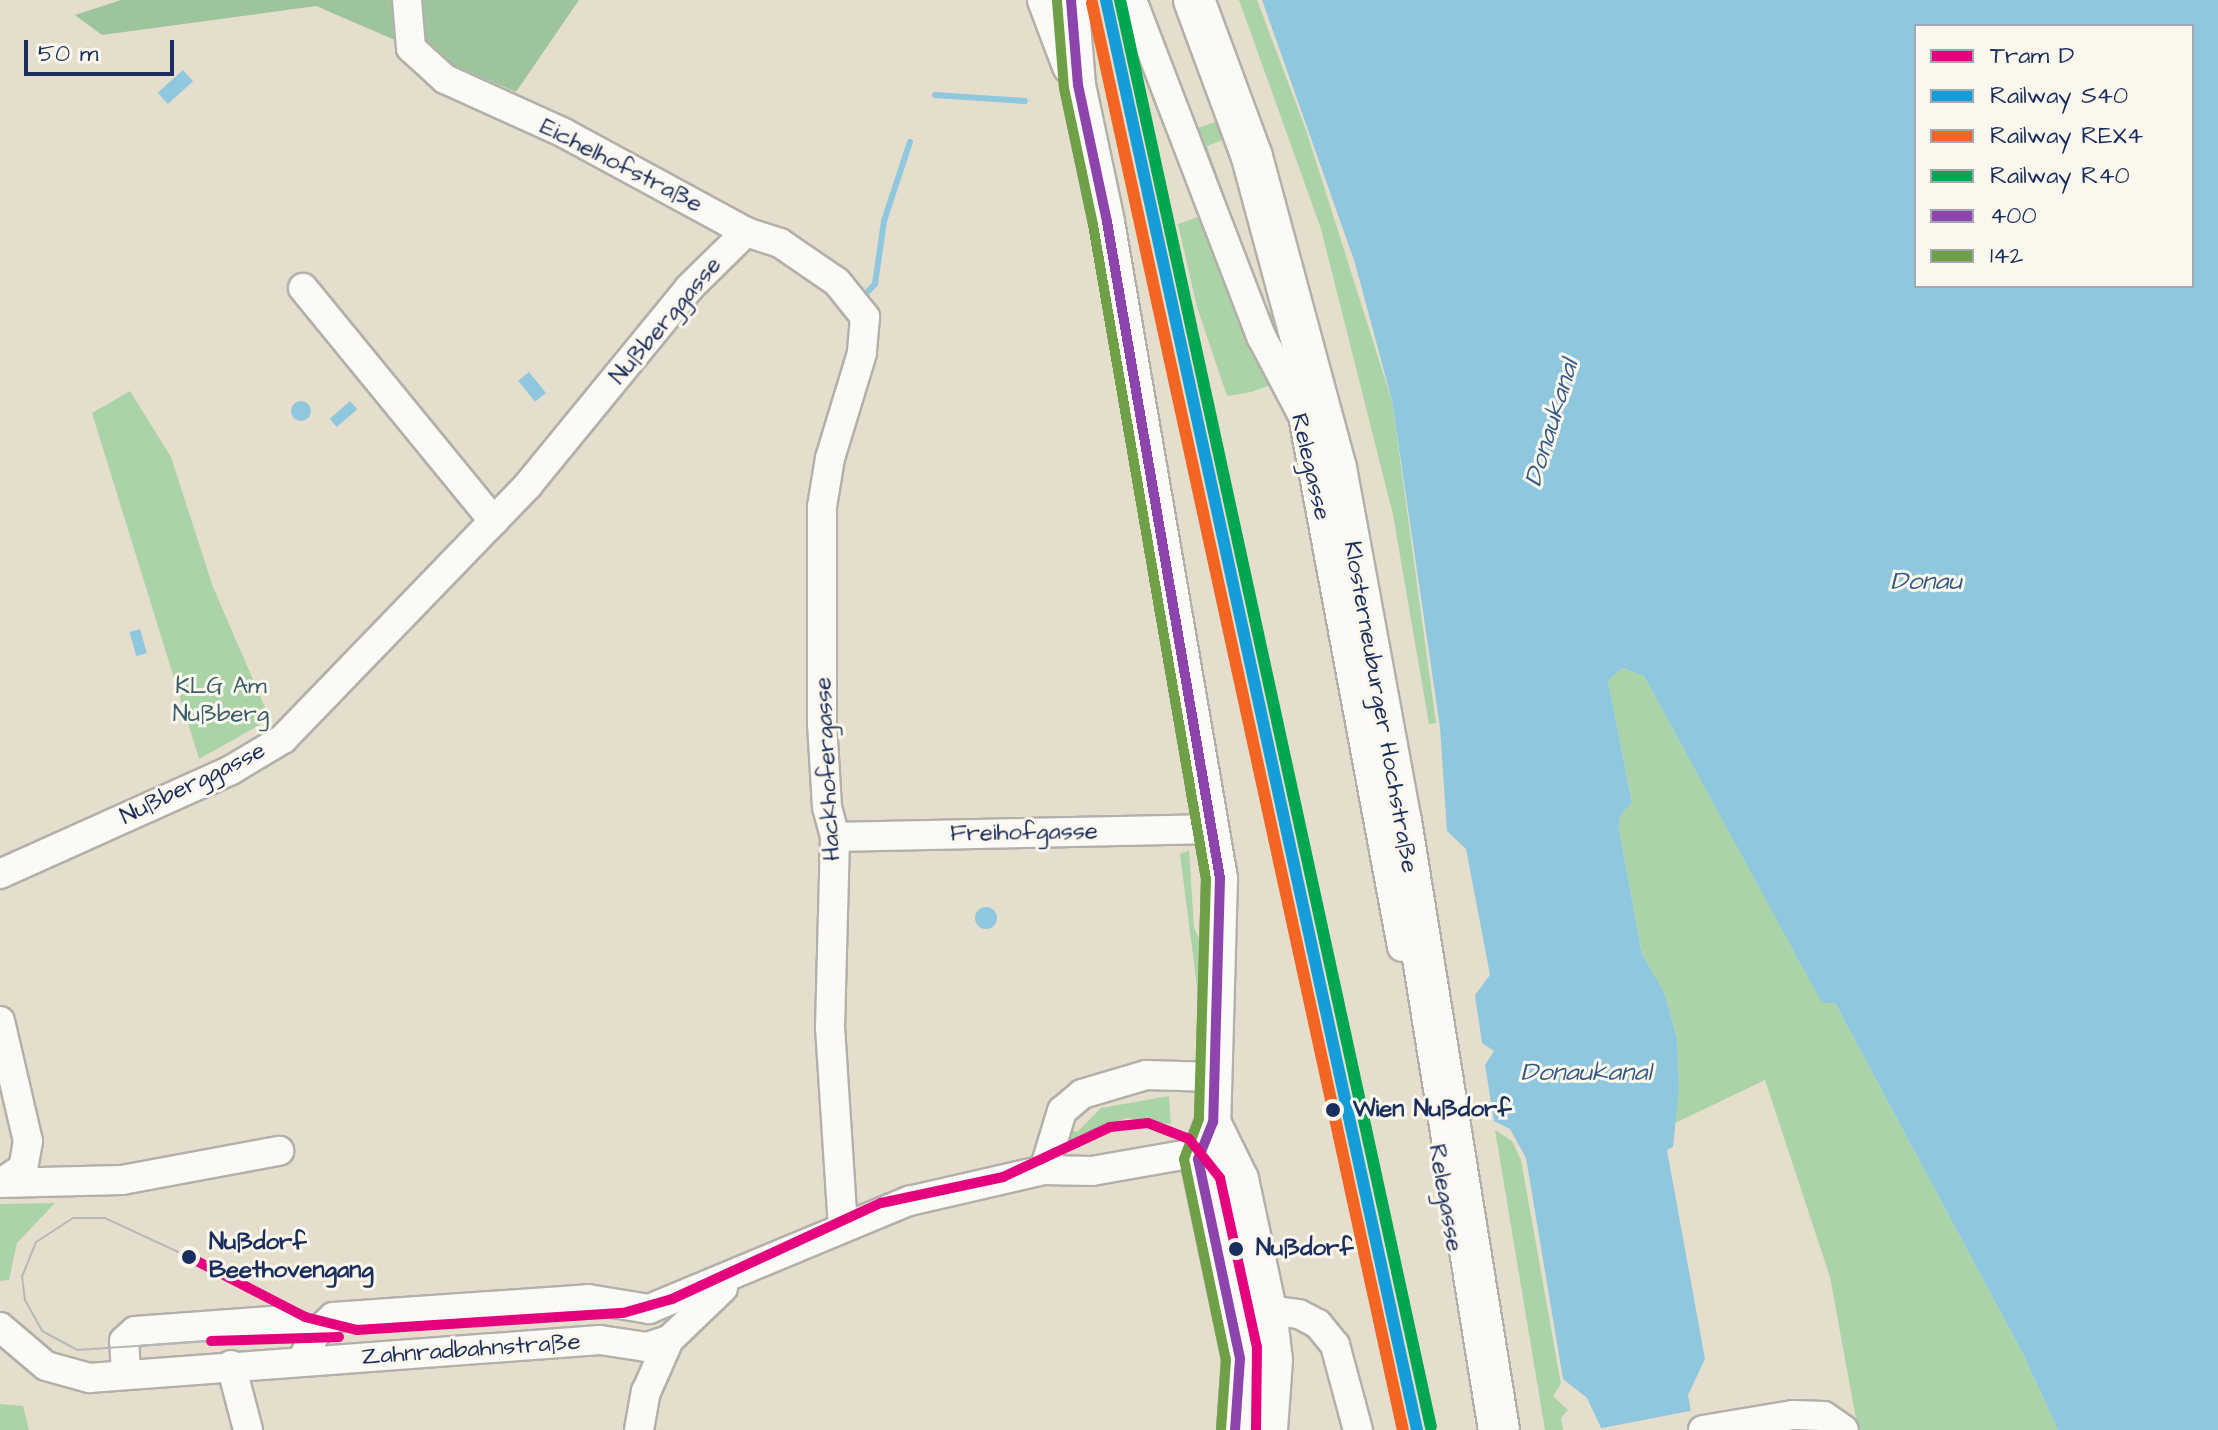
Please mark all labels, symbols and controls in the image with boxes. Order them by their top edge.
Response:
scale bar [28,24,178,74]
legend [1914,24,2194,288]
text: 50 m [38,37,98,71]
text: Tram D [1990,39,2074,73]
text: Railway S40 [1990,79,2128,113]
street label: Eichelhofstraße [535,113,707,219]
text: Railway REX4 [1990,119,2143,153]
text: Railway R40 [1990,159,2130,193]
text: 400 [1990,199,2037,233]
text: 142 [1990,239,2023,273]
street label: Nußberggasse [604,251,728,391]
water label: Donaukanal [1518,356,1586,490]
street label: Relegasse [1284,411,1336,523]
street label: Klosterneuburger Hochstraße [1337,539,1423,875]
water label: Donau [1891,566,1961,598]
park label: KLG Am Nußberg [173,673,269,729]
street label: Hackhofergasse [809,676,847,862]
street label: Nußberggasse [116,736,270,832]
street label: Freihofgasse [950,817,1098,849]
water label: Donaukanal [1521,1057,1651,1089]
place label: Wien Nußdorf [1353,1096,1511,1124]
marker: Wien Nußdorf [1320,1097,1346,1123]
street label: Relegasse [1421,1142,1469,1254]
place label: Nußdorf Beethovengang [209,1229,374,1285]
place label: Nußdorf [1256,1235,1354,1263]
marker: Nußdorf [1223,1236,1249,1262]
marker: Nußdorf Beethovengang [176,1244,202,1270]
street label: Zahnradbahnstraße [361,1328,581,1372]

